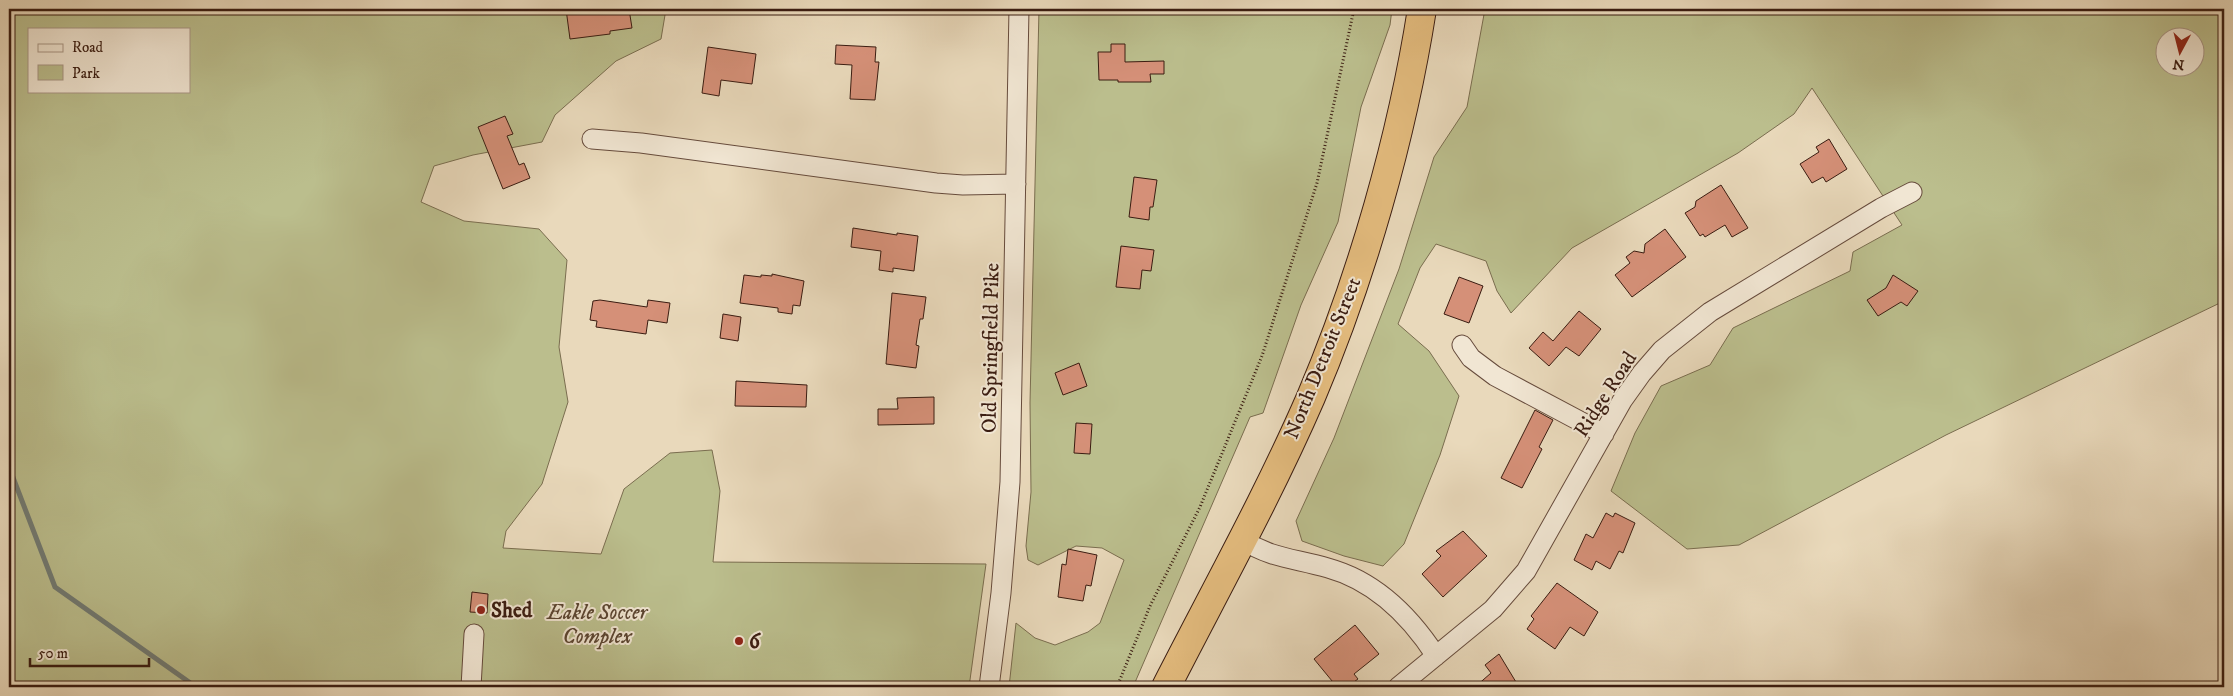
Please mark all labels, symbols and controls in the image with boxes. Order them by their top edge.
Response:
legend [28,28,190,92]
north arrow [2156,28,2206,78]
text: Road [72,38,104,57]
text: N [2171,54,2185,74]
text: Park [72,64,101,83]
street label: Old Springfield Pike [977,262,1005,433]
street label: North Detroit Street [1279,273,1367,443]
street label: Ridge Road [1569,346,1643,442]
place label: Shed [491,598,533,624]
park label: Eakle Soccer Complex [546,600,648,650]
marker: Shed [475,604,487,616]
place label: 6 [749,629,761,655]
marker: 6 [733,635,745,647]
scale bar [30,636,149,668]
text: 50 m [38,644,68,663]

